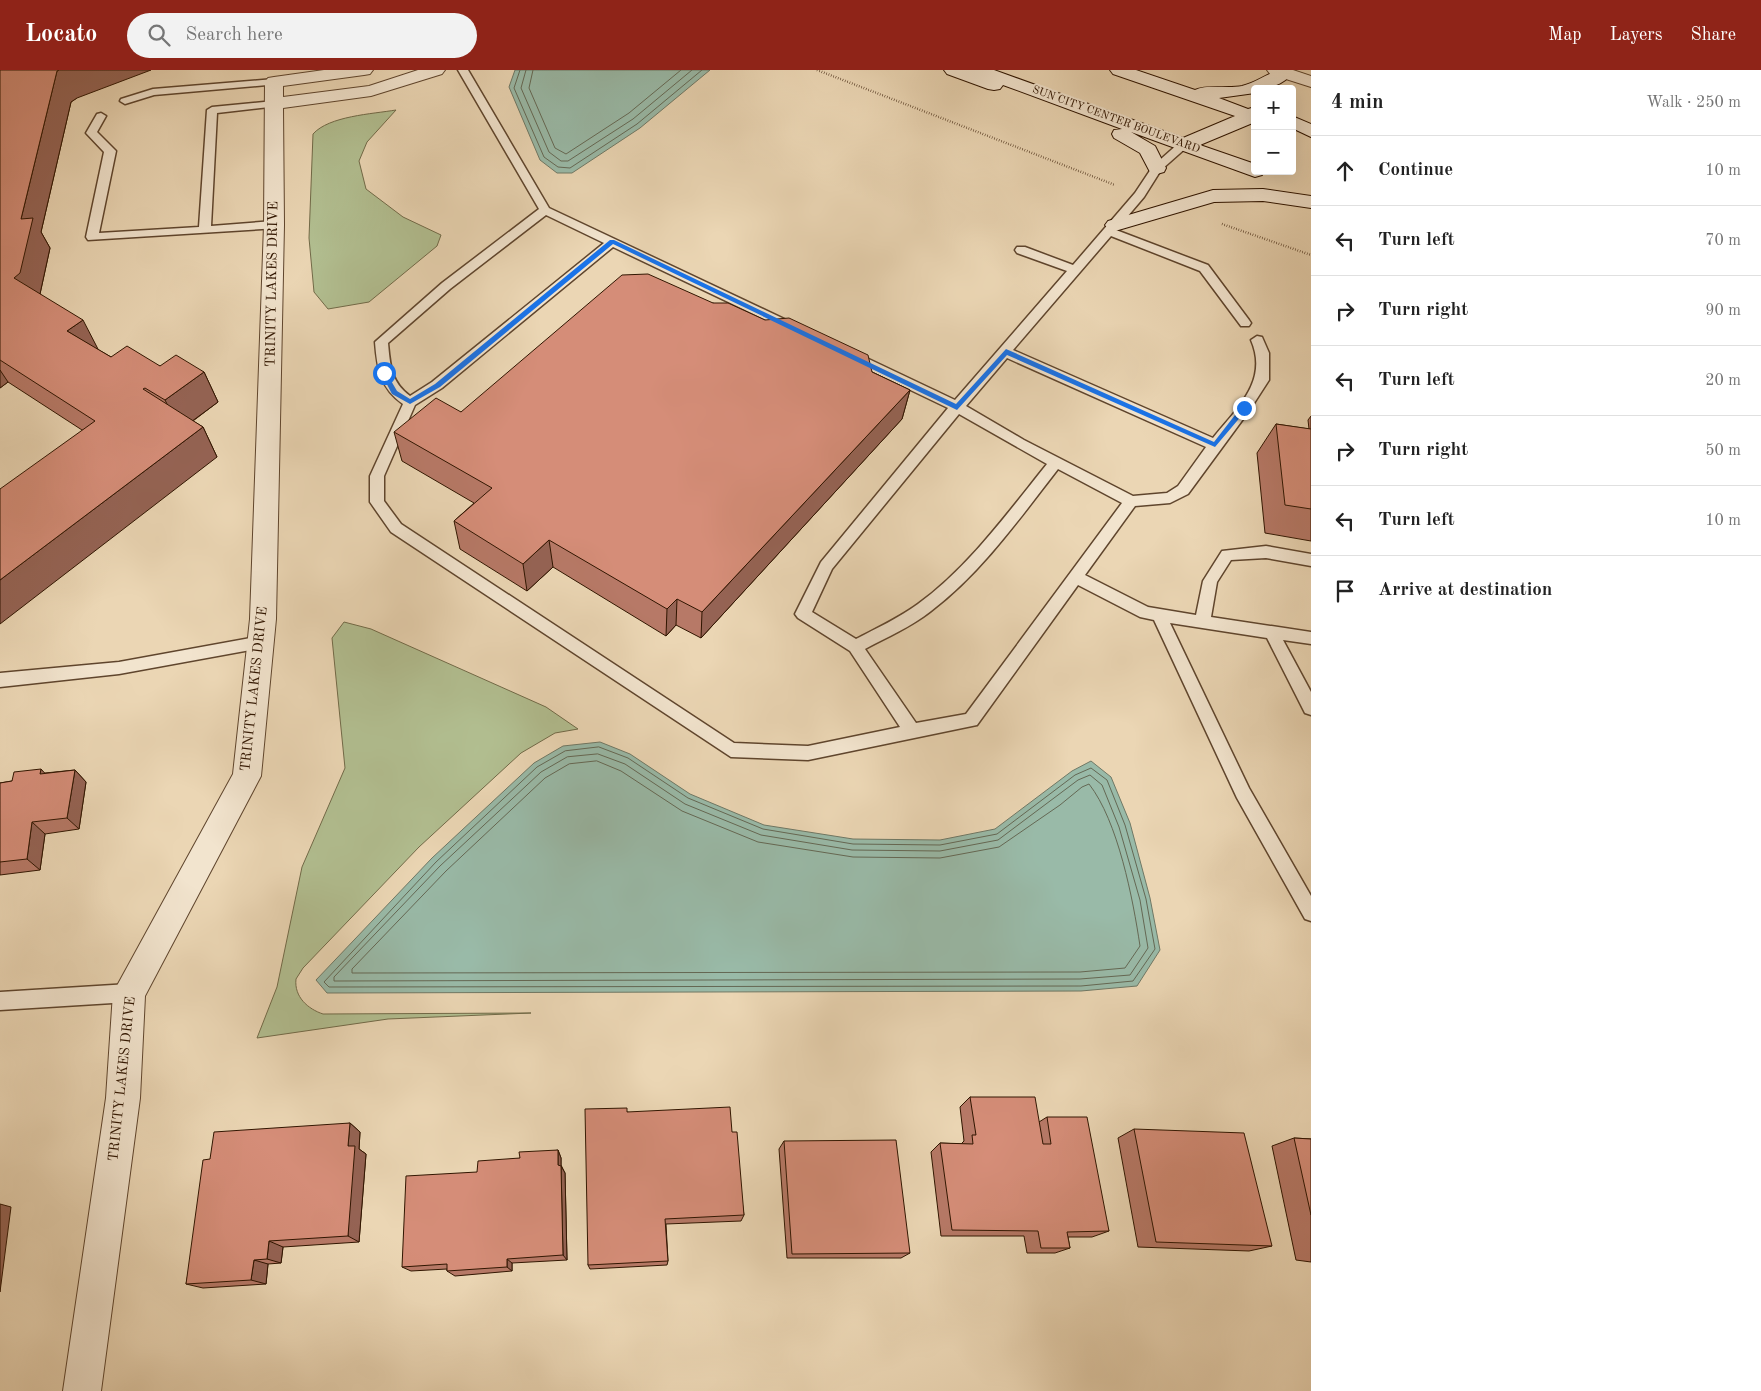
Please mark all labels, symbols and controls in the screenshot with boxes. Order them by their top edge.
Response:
search box [127,13,477,58]
icon: search [145,21,173,49]
text: Locato [25,23,97,47]
text: Search here [185,26,283,45]
text: Map [1548,26,1582,44]
text: Layers [1610,26,1662,44]
text: Share [1690,26,1736,44]
street label: SUN CITY CENTER BOULEVARD [1031,84,1202,156]
map controls [1251,85,1296,175]
button: + [1251,85,1296,130]
text: 4 min [1331,92,1384,113]
text: Walk · 250 m [1646,95,1741,111]
button: − [1251,130,1296,175]
icon: ahead [1331,157,1359,185]
text: Continue [1378,161,1453,180]
text: 10 m [1705,163,1741,179]
street label: TRINITY LAKES DRIVE [264,201,280,367]
icon: left [1331,227,1359,255]
text: Turn left [1378,231,1455,250]
text: 70 m [1705,233,1741,249]
icon: right [1331,297,1359,325]
text: Turn right [1378,301,1468,320]
text: 90 m [1705,303,1741,319]
route start [373,362,396,385]
icon: left [1331,367,1359,395]
text: Turn left [1378,371,1455,390]
text: 20 m [1705,373,1741,389]
route end [1233,397,1256,420]
icon: right [1331,437,1359,465]
text: Turn right [1378,441,1468,460]
text: 50 m [1705,443,1741,459]
icon: left [1331,507,1359,535]
text: Turn left [1378,511,1455,530]
text: 10 m [1705,513,1741,529]
icon: arrive [1331,577,1359,605]
text: Arrive at destination [1378,581,1552,600]
street label: TRINITY LAKES DRIVE [238,606,270,772]
street label: TRINITY LAKES DRIVE [106,996,138,1162]

